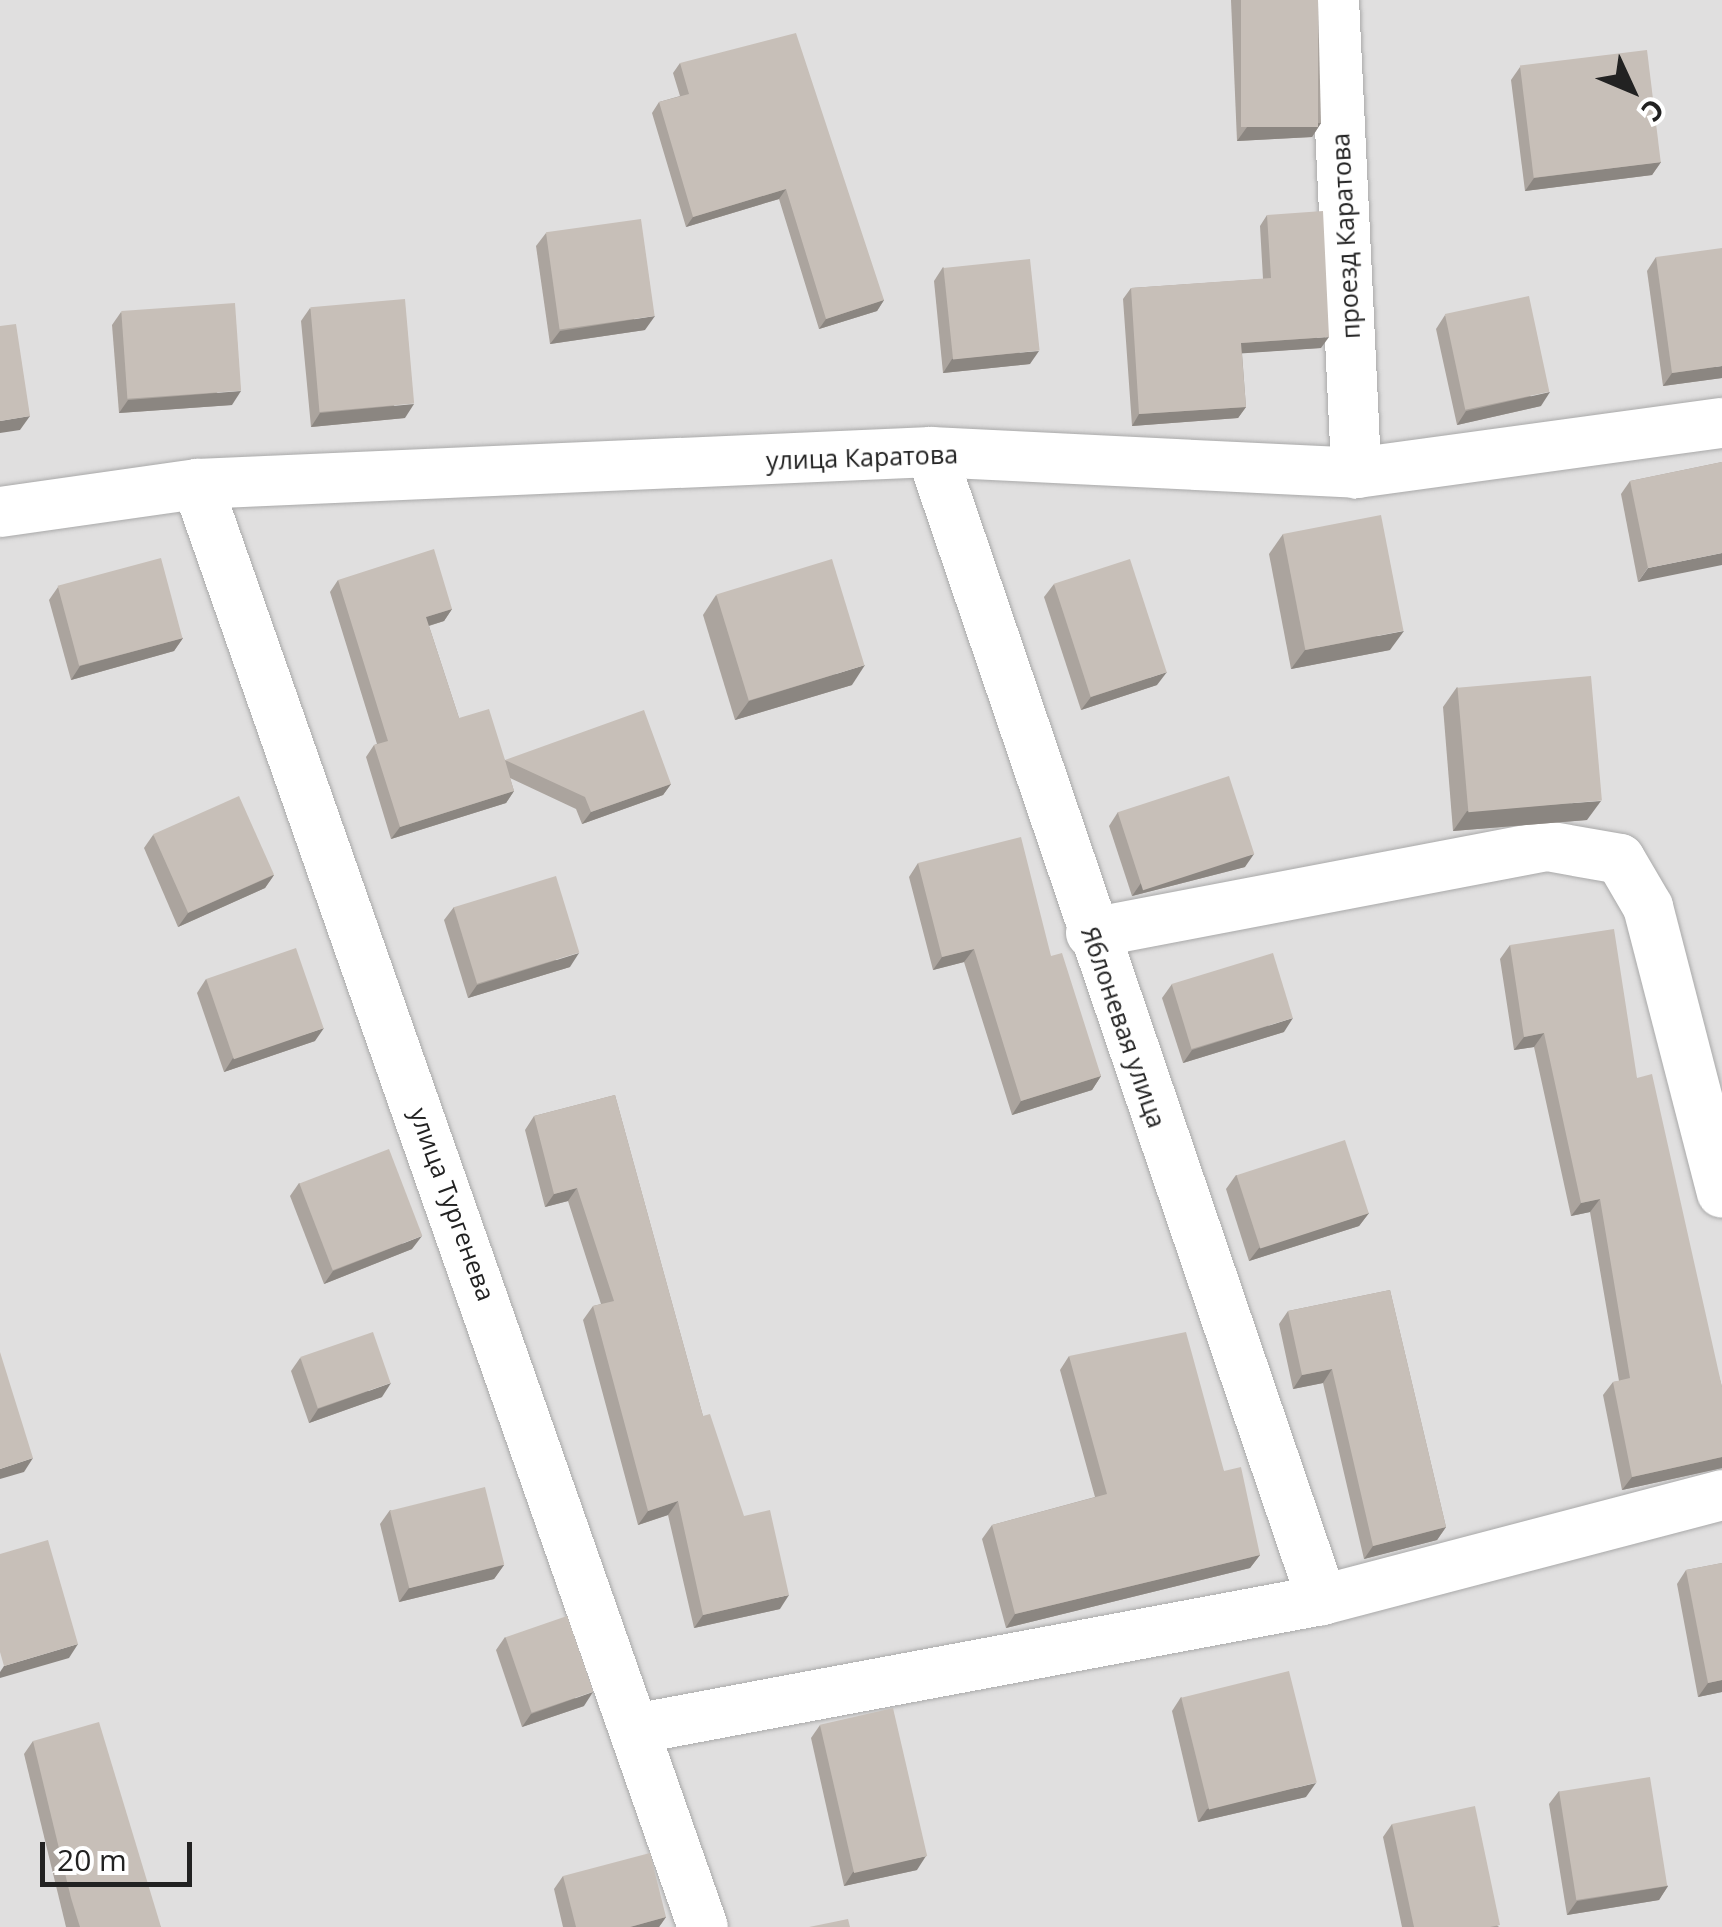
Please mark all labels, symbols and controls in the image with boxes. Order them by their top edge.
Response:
north arrow [1582,40,1682,140]
text: С [1634,91,1673,130]
street label: проезд Каратова [1325,132,1365,340]
street label: улица Каратова [765,439,959,475]
street label: Яблоневая улица [1076,922,1172,1132]
street label: улица Тургенева [404,1103,502,1305]
scale bar [45,1822,198,1884]
text: 20 m [57,1839,127,1880]

